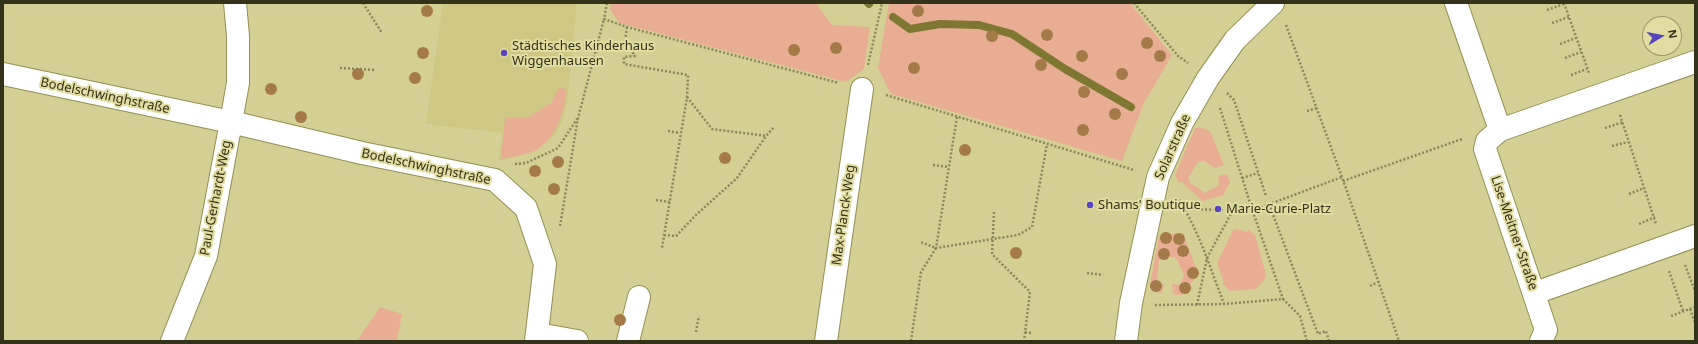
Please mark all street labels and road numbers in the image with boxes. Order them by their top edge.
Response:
street label: Bodelschwinghstraße [39,75,171,117]
street label: Solarstraße [1152,112,1194,182]
street label: Paul-Gerhardt-Weg [197,139,235,257]
street label: Bodelschwinghstraße [360,146,492,188]
street label: Max-Planck-Weg [829,164,859,266]
street label: Lise-Meitner-Straße [1487,174,1541,292]

